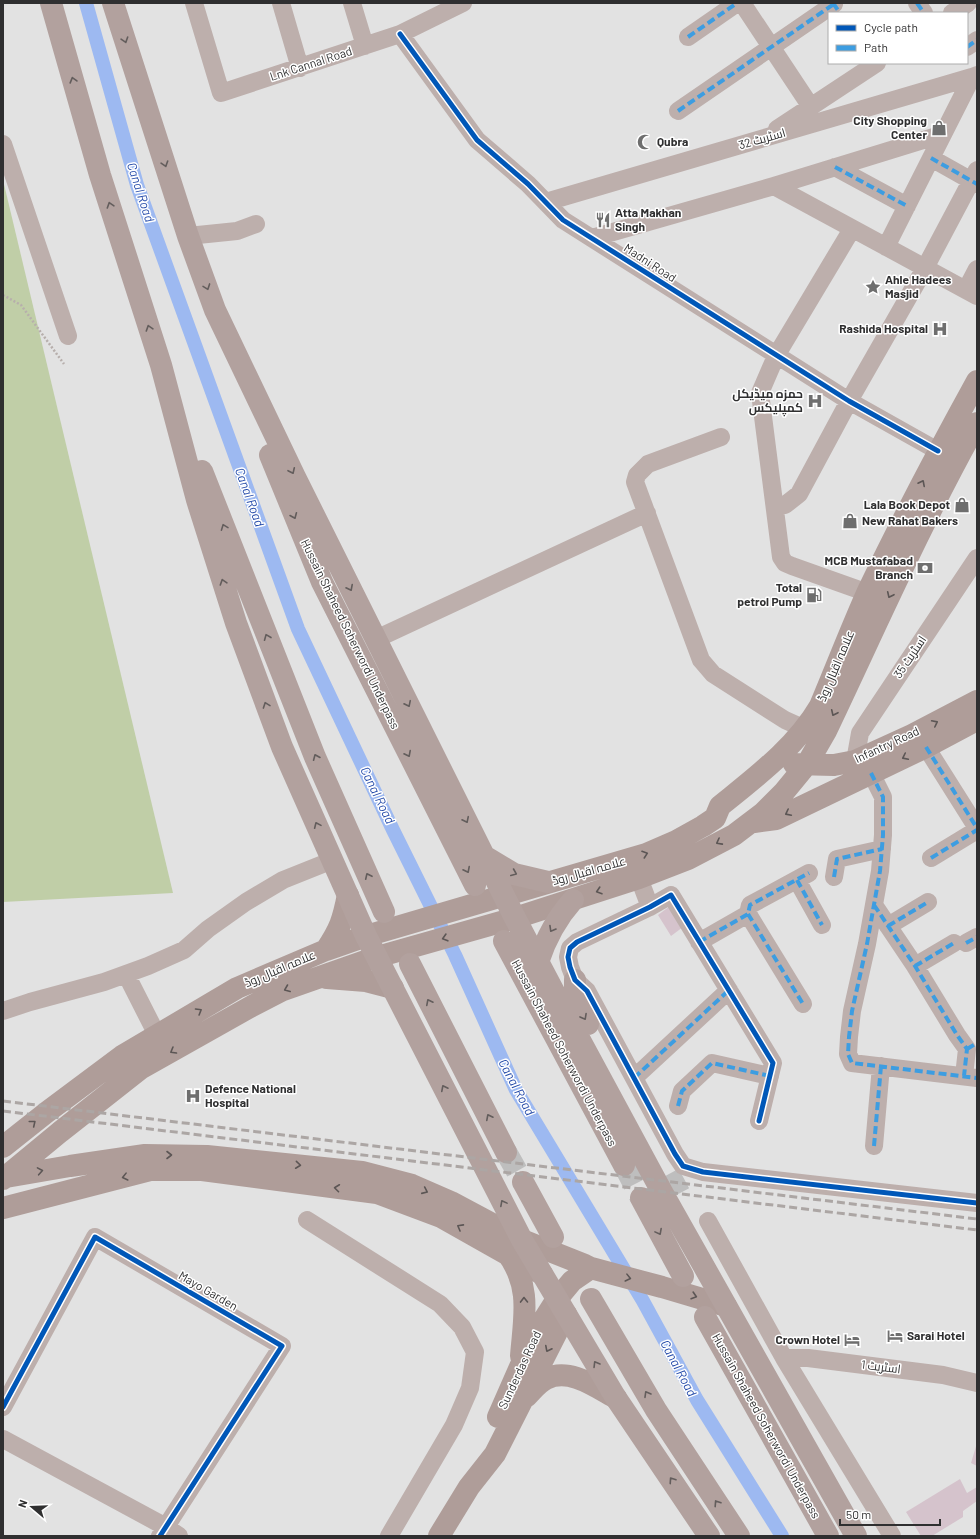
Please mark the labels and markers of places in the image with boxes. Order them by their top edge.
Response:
place label: City Shopping Center [853,113,927,141]
shop icon: City Shopping Center [930,119,948,137]
mosque icon: Qubra [636,133,654,151]
place label: Qubra [657,134,688,148]
place label: Atta Makhan Singh [615,205,681,233]
restaurant icon: Atta Makhan Singh [594,211,612,229]
place label: Ahle Hadees Masjid [885,272,951,300]
place icon: Ahle Hadees Masjid [864,278,882,296]
hospital icon: Rashida Hospital [931,320,949,338]
place label: Rashida Hospital [839,321,928,335]
place label: حمزہ میڈیکل کمپلیکس [732,386,803,417]
hospital icon: حمزہ میڈیکل کمپلیکس [806,392,824,410]
shop icon: Lala Book Depot [953,496,971,514]
place label: Lala Book Depot [864,497,950,511]
shop icon: New Rahat Bakers [841,512,859,530]
place label: New Rahat Bakers [862,513,958,527]
place label: MCB Mustafabad Branch [825,553,913,581]
bank icon: MCB Mustafabad Branch [916,559,934,577]
place label: Total petrol Pump [737,580,802,608]
fuel station icon: Total petrol Pump [805,586,823,604]
place label: Defence National Hospital [205,1081,296,1109]
hospital icon: Defence National Hospital [184,1087,202,1105]
hotel icon: Sarai Hotel [886,1327,904,1345]
place label: Sarai Hotel [907,1328,965,1342]
hotel icon: Crown Hotel [843,1331,861,1349]
place label: Crown Hotel [776,1332,840,1346]

